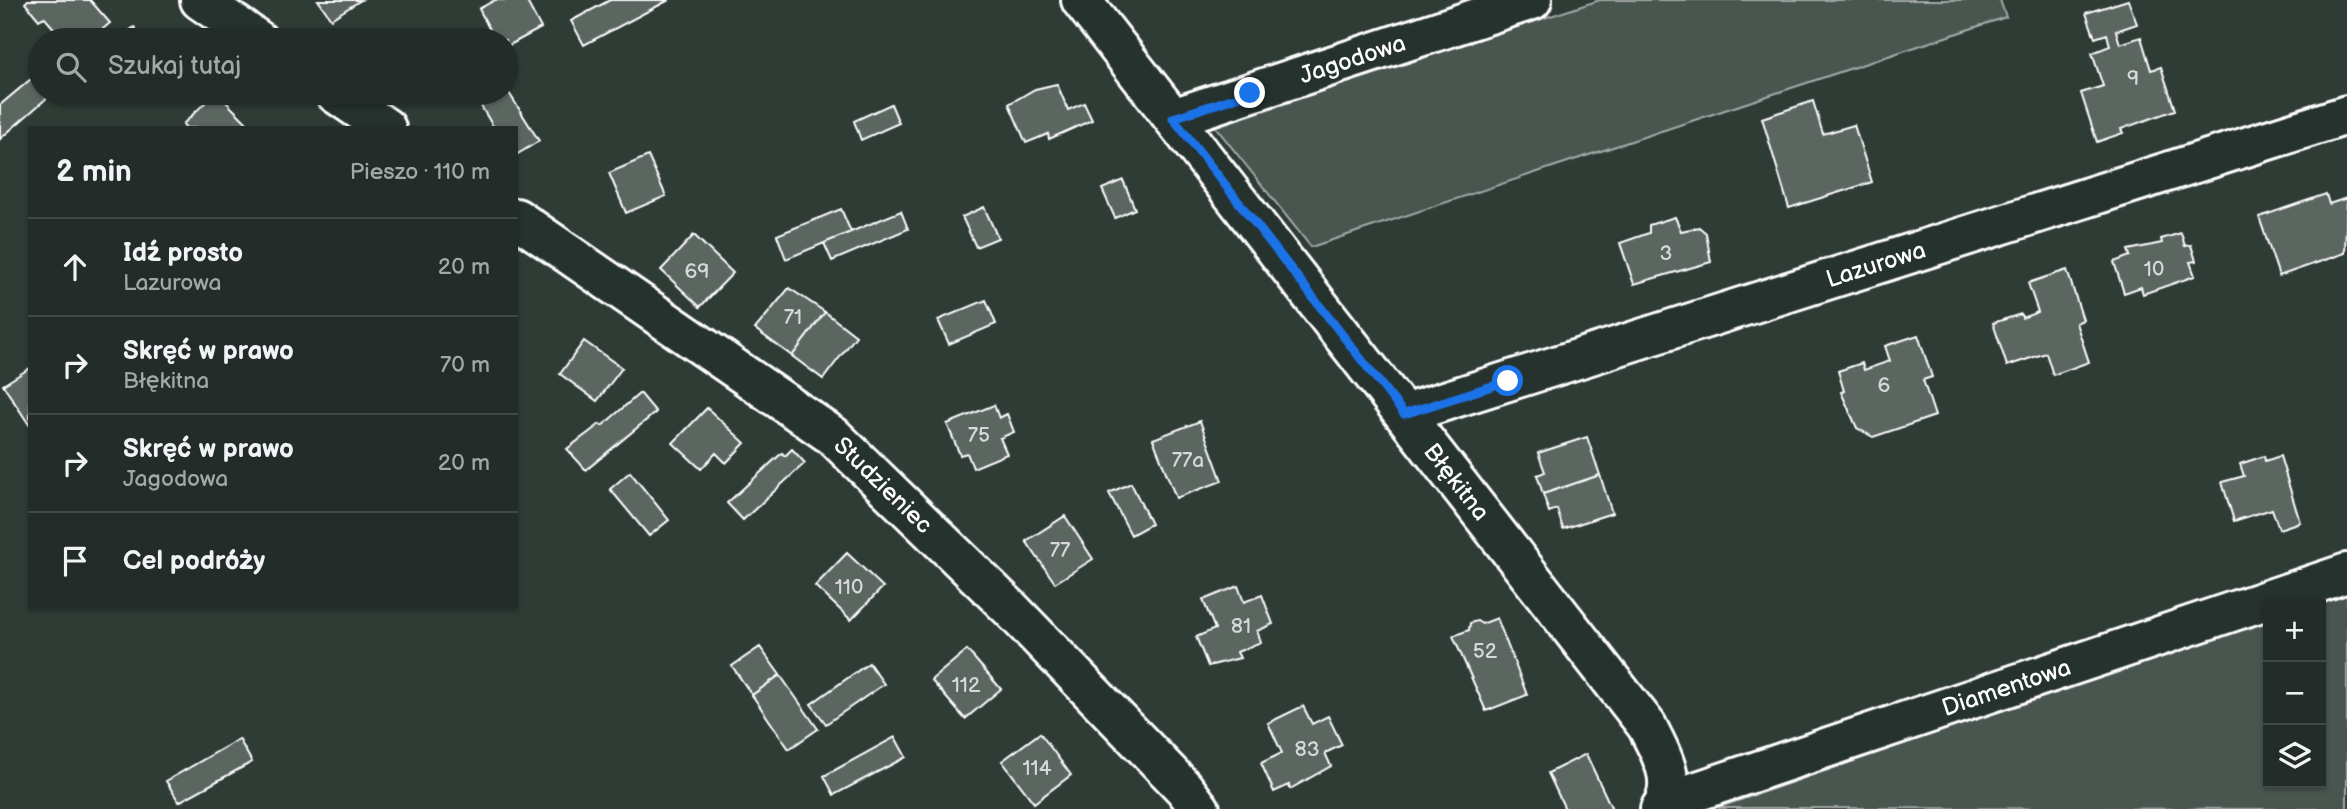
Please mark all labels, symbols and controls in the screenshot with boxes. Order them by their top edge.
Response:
search box [28,28,518,105]
street label: Jagodowa [1296,29,1409,90]
icon: search [52,48,90,86]
text: Szukaj tutaj [108,51,241,82]
house number: 9 [2127,66,2139,91]
route end [1234,77,1265,108]
text: 2 min [56,154,132,190]
text: Pieszo · 110 m [350,158,490,186]
street label: Lazurowa [1823,236,1929,294]
text: Idź prosto [123,238,243,269]
house number: 3 [1660,241,1672,266]
icon: ahead [56,248,94,286]
text: 20 m [438,253,490,281]
house number: 10 [2144,257,2164,282]
house number: 69 [685,259,709,284]
text: Lazurowa [123,269,221,297]
house number: 71 [784,305,802,330]
text: Skręć w prawo [123,336,294,367]
icon: right [56,346,94,384]
text: 70 m [440,351,490,379]
route start [1492,365,1523,396]
text: Błękitna [123,367,209,395]
house number: 6 [1878,373,1891,398]
house number: 75 [968,423,990,448]
street label: Studzieniec [828,431,938,540]
text: Skręć w prawo [123,434,294,465]
street label: Błękitna [1417,438,1495,527]
icon: right [56,444,94,482]
house number: 77a [1172,448,1204,473]
text: 20 m [438,449,490,477]
text: Jagodowa [123,465,228,493]
house number: 77 [1050,538,1071,563]
icon: arrive [56,542,94,580]
text: Cel podróży [123,546,265,577]
house number: 110 [835,575,863,600]
map controls [2263,599,2326,788]
button: + [2263,599,2326,662]
house number: 81 [1231,614,1251,639]
house number: 52 [1473,639,1498,664]
street label: Diamentowa [1938,653,2075,723]
button: − [2263,662,2326,725]
house number: 112 [952,673,981,698]
button: layers [2263,725,2326,788]
house number: 83 [1294,737,1320,762]
house number: 114 [1022,756,1052,781]

